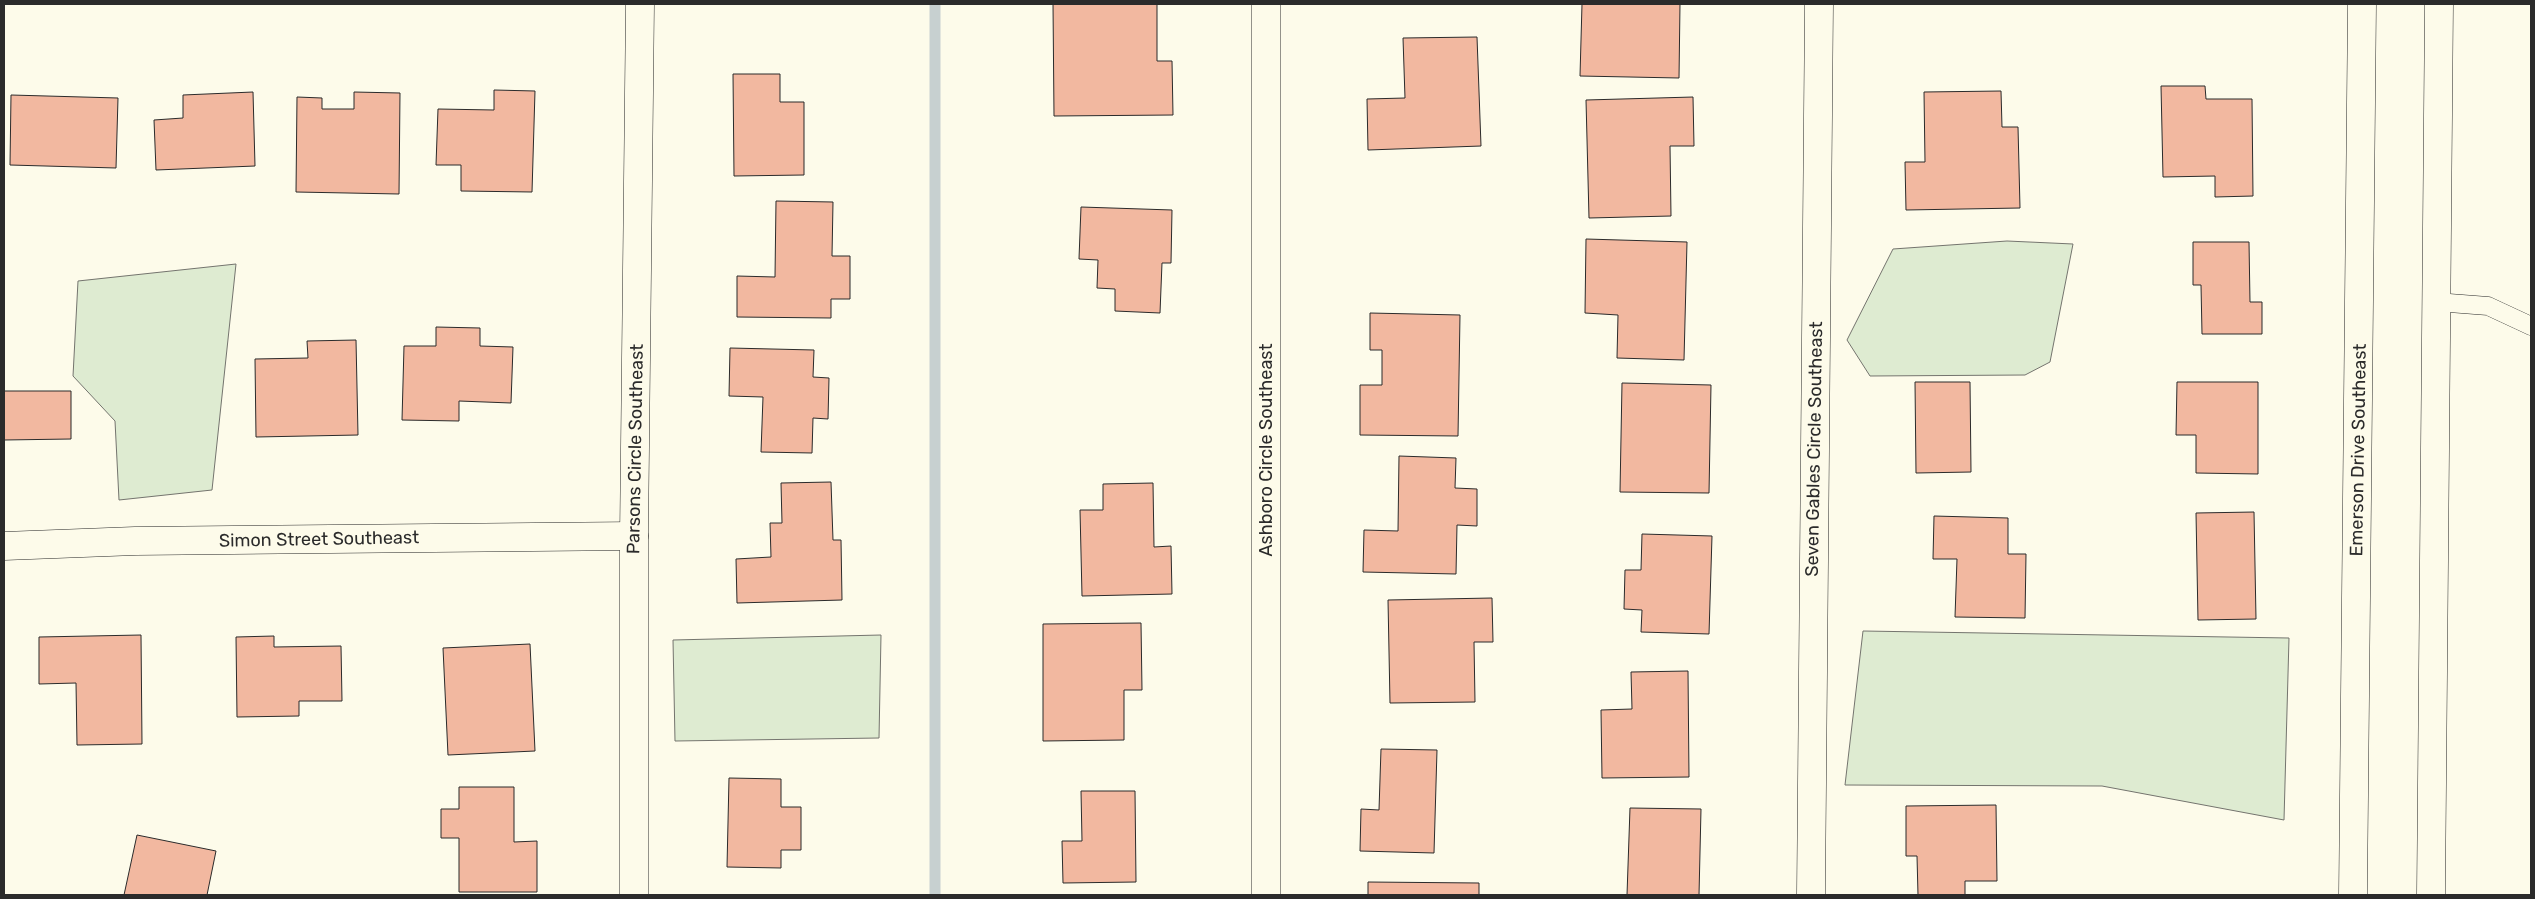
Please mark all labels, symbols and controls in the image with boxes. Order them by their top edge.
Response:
street label: Seven Gables Circle Southeast [1801,321,1827,577]
street label: Ashboro Circle Southeast [1255,343,1277,557]
street label: Emerson Drive Southeast [2345,343,2371,557]
street label: Parsons Circle Southeast [622,344,648,554]
street label: Simon Street Southeast [219,526,419,552]

